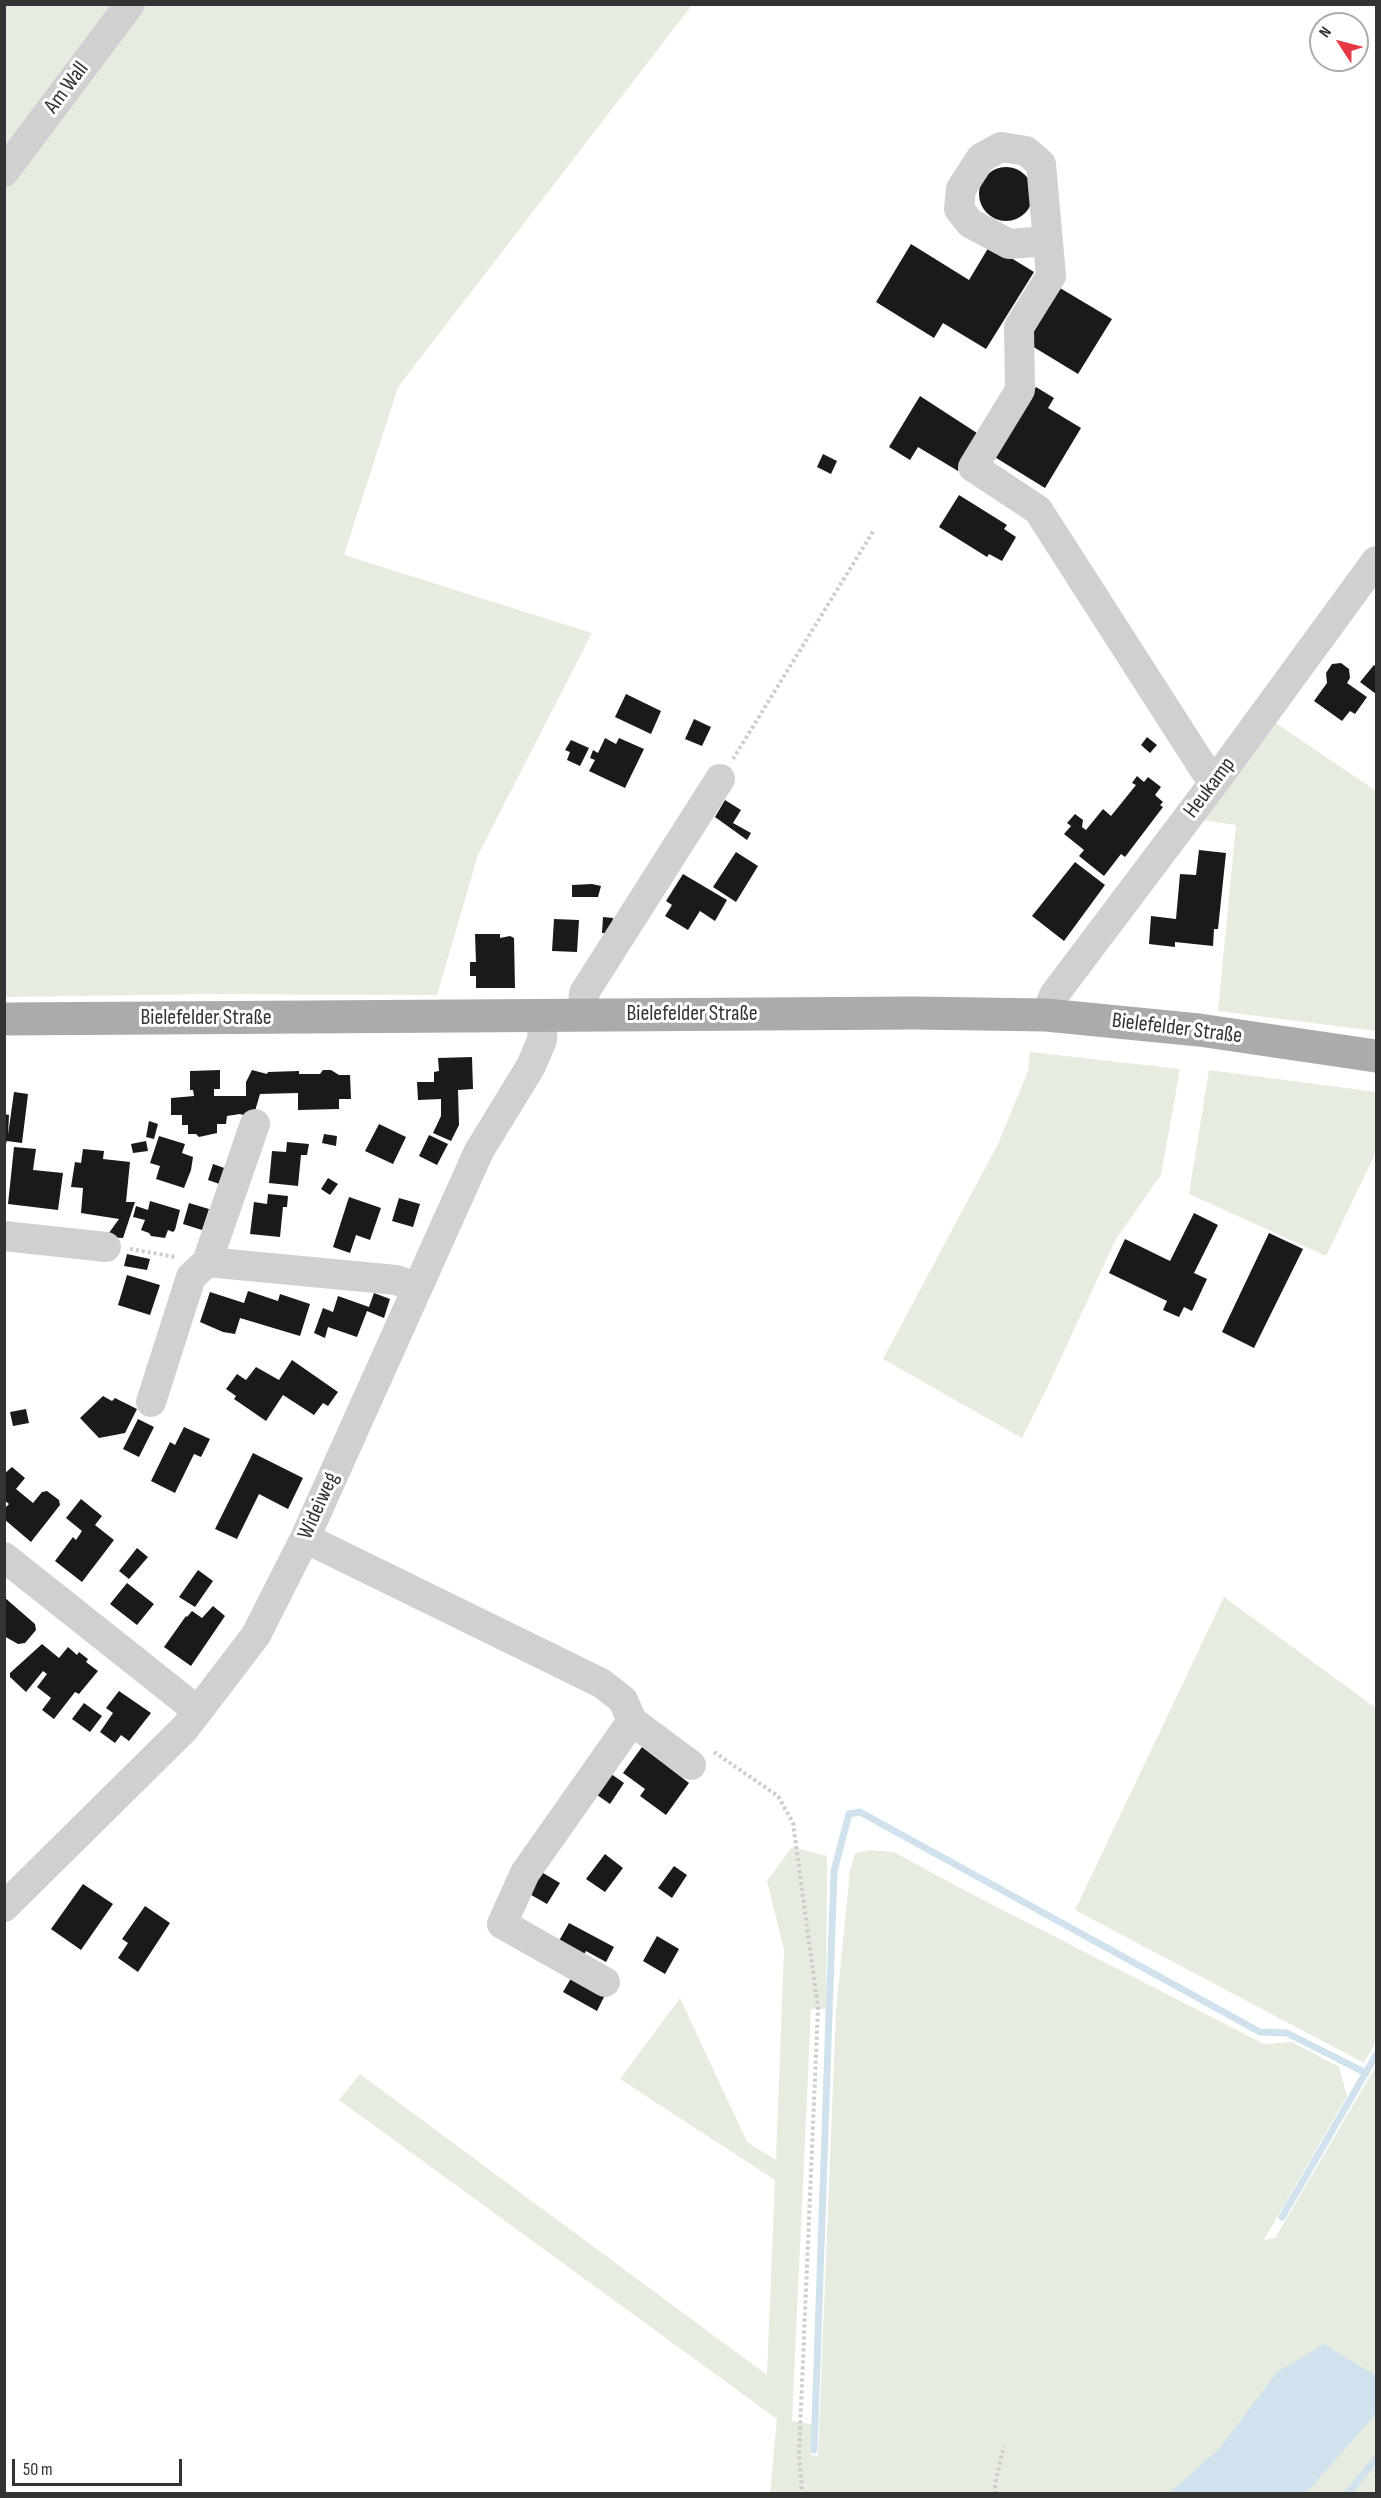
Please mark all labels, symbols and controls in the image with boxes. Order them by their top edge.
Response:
north arrow [1309,12,1369,72]
text: N [1315,23,1336,41]
street label: Am Wall [39,57,95,119]
street label: Heukamp [1179,752,1241,824]
street label: Bielefelder Straße [627,1001,757,1027]
street label: Bielefelder Straße [141,1005,271,1031]
street label: Bielefelder Straße [1110,1008,1244,1050]
street label: Wideiweg [293,1468,345,1544]
scale bar [15,2447,184,2485]
text: 50 m [23,2459,53,2480]

